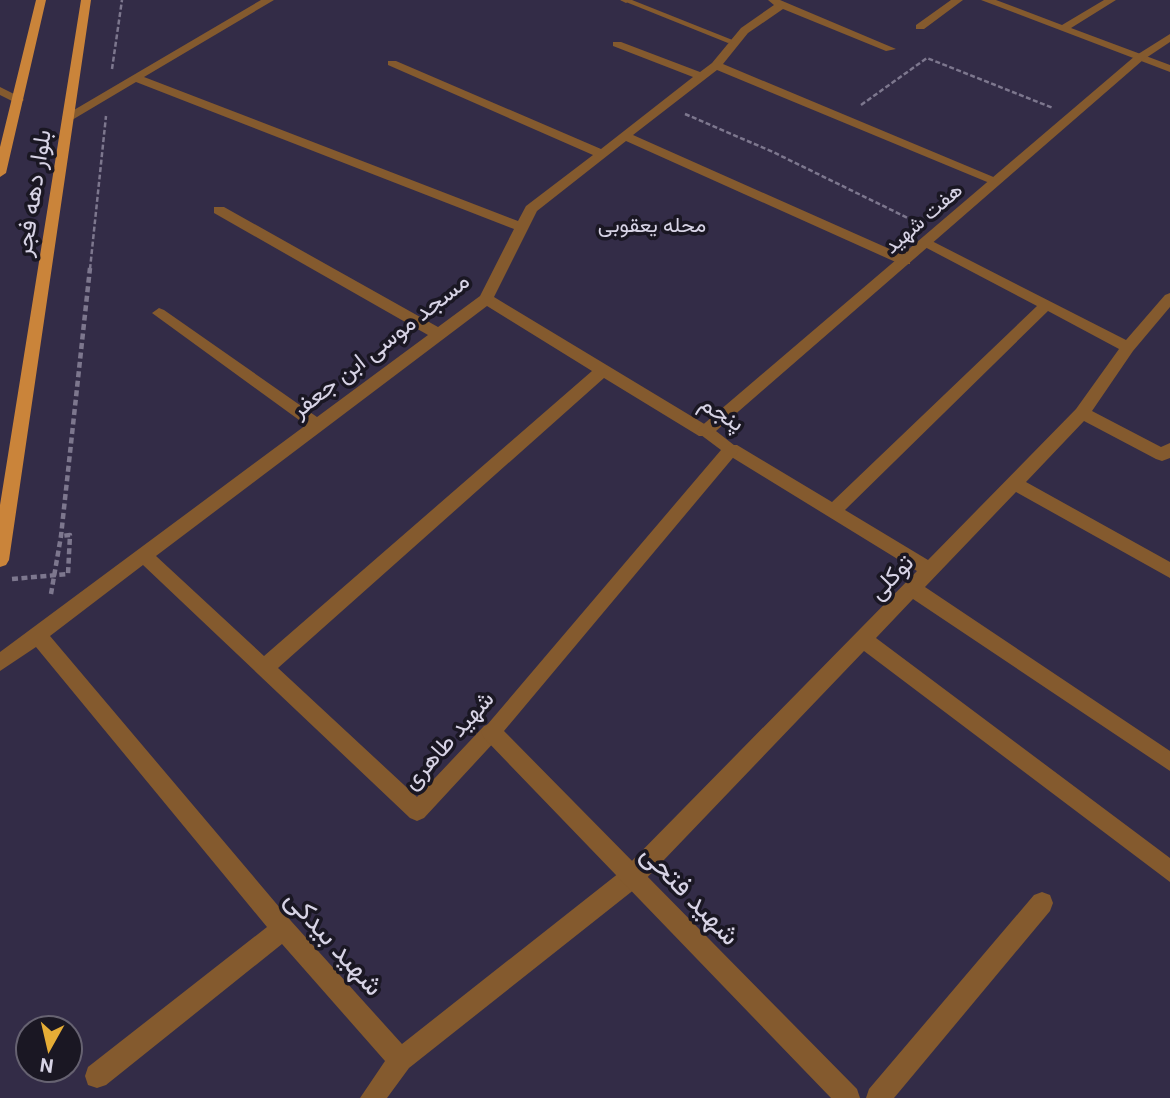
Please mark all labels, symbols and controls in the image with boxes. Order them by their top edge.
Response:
street label: بلوار دهه فجر [9,127,58,260]
street label: هفت شهید [879,178,968,259]
district label: محله یعقوبی [598,213,706,238]
street label: مسجد موسی ابن جعفر [284,267,476,425]
street label: پنجم [694,389,749,439]
street label: توکلی [863,549,920,606]
street label: شهید طاهری [396,685,500,796]
street label: شهید فتحی [634,837,747,953]
street label: شهید بیدکی [278,882,391,1003]
north arrow [14,1014,84,1084]
text: N [38,1053,55,1078]

